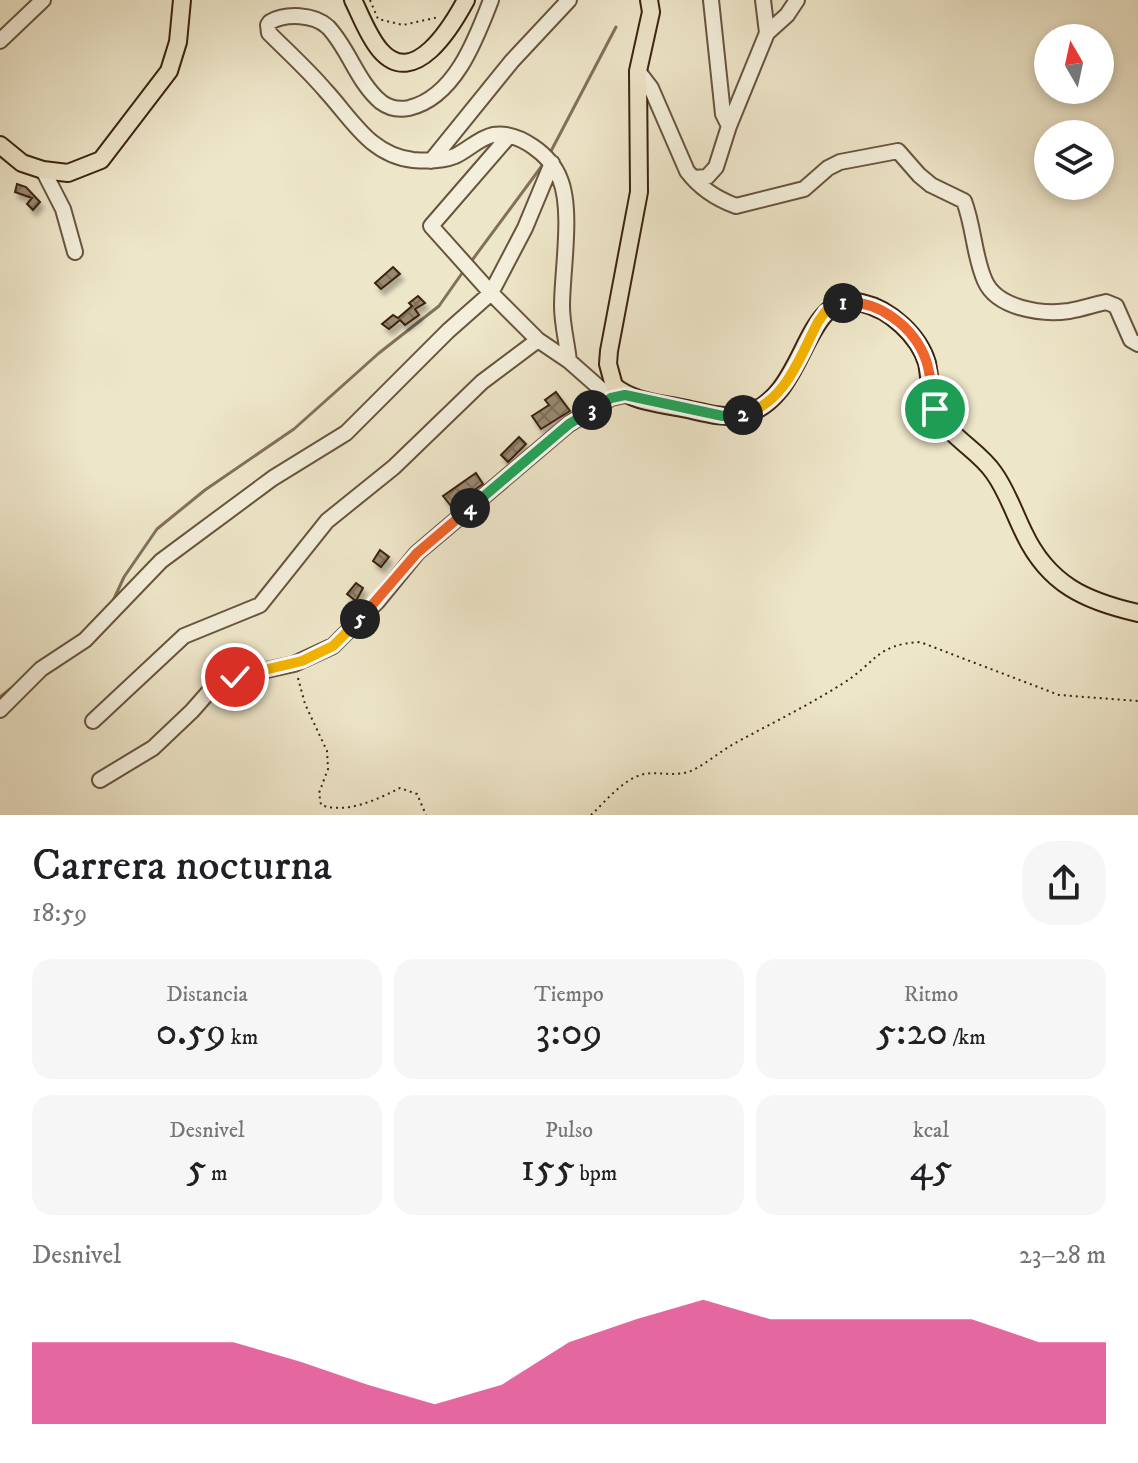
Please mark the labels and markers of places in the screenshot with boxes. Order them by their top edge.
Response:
pin: 1 [823,283,863,323]
pin [901,375,969,443]
pin: 3 [572,390,612,430]
pin: 2 [723,395,763,435]
pin: 4 [450,488,490,528]
pin: 5 [340,599,380,639]
pin [201,643,269,711]

